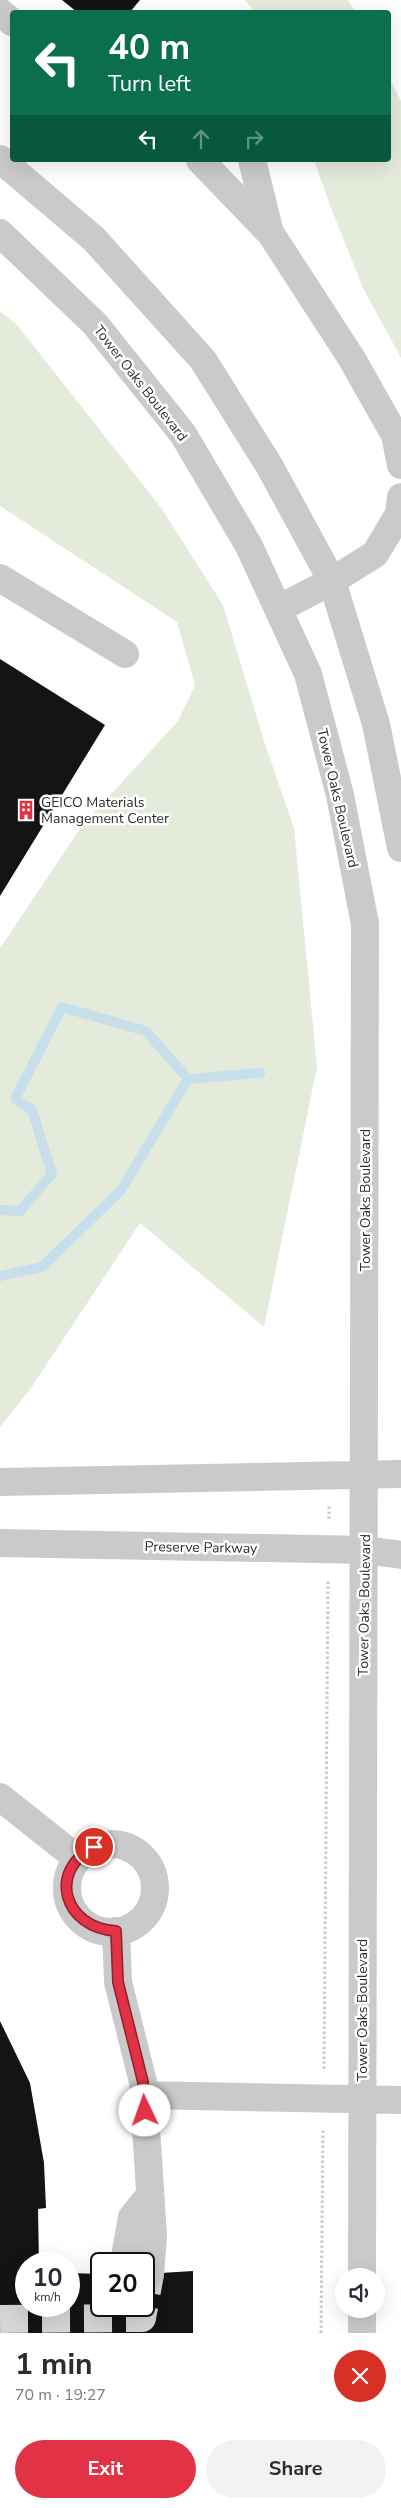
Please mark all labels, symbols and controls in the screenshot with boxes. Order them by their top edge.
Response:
text: 40 m [108,24,190,71]
icon: left [25,30,90,95]
text: Turn left [108,69,191,99]
icon: left [134,125,162,153]
icon: ahead [187,125,215,153]
icon: right [240,125,268,153]
street label: Tower Oaks Boulevard [89,321,192,445]
street label: Tower Oaks Boulevard [312,727,363,870]
place label: GEICO Materials Management Center [41,793,169,828]
building icon: GEICO Materials Management Center [15,799,37,821]
street label: Tower Oaks Boulevard [356,1129,375,1271]
street label: Tower Oaks Boulevard [354,1534,375,1676]
street label: Preserve Parkway [144,1537,258,1558]
pin [73,1826,115,1868]
icon: arrive [80,1833,108,1861]
street label: Tower Oaks Boulevard [353,1939,372,2081]
position arrow [118,2084,170,2136]
speed limit sign: 20 [90,2252,155,2317]
text: 10 [32,2261,63,2295]
map controls [335,2268,385,2318]
button: sound [335,2268,385,2318]
text: km/h [34,2289,61,2305]
text: 1 min [15,2344,93,2385]
button: close [334,2350,386,2402]
text: 70 m · 19:27 [15,2384,106,2406]
button: Exit [15,2440,196,2498]
button: Share [206,2440,386,2498]

